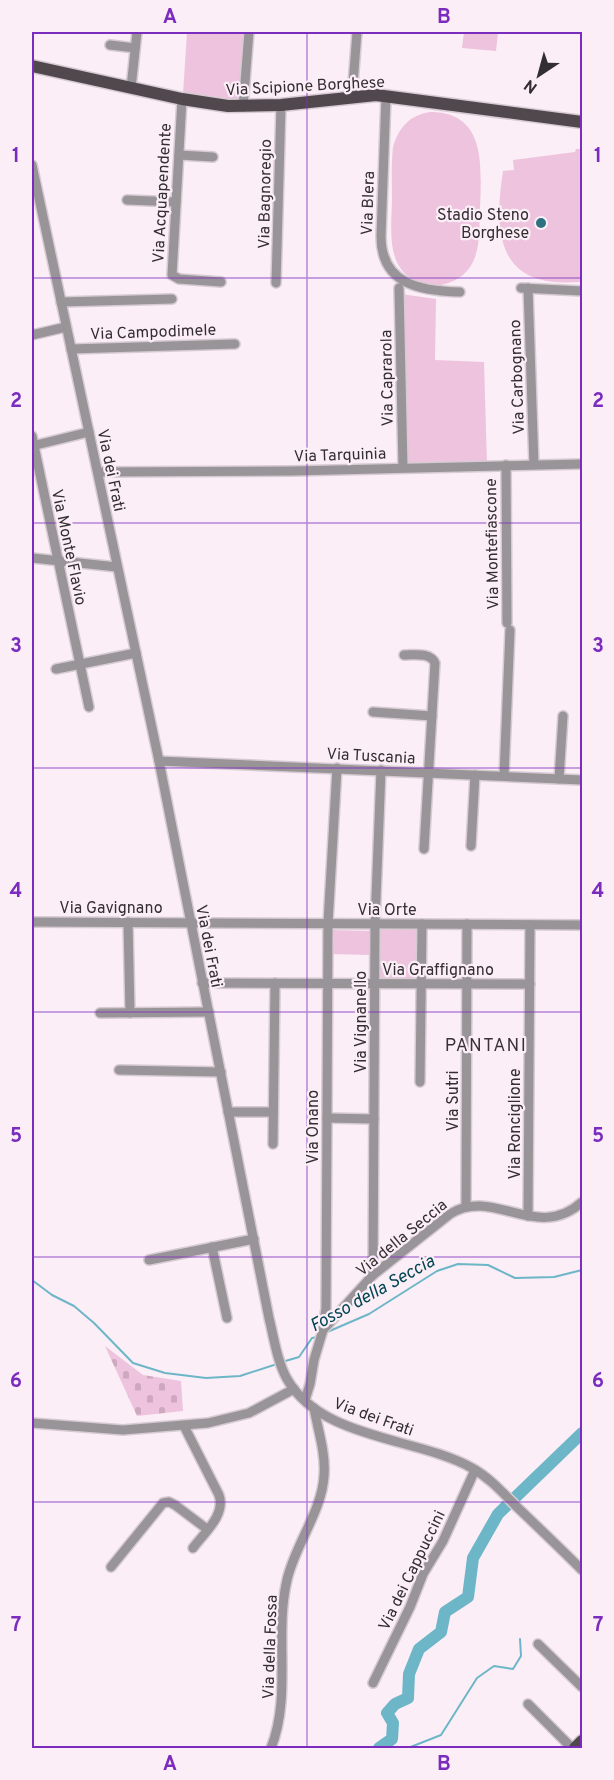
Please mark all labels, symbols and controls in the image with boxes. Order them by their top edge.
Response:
text: A [163,5,177,31]
text: B [437,5,451,31]
north arrow [509,45,569,105]
street label: Via Scipione Borghese [225,73,385,101]
text: N [521,74,542,97]
street label: Via Acquapendente [149,123,177,264]
street label: Via Bagnoregio [255,139,277,249]
text: 1 [12,144,20,170]
text: 1 [594,144,602,170]
street label: Via Blera [358,171,380,236]
place label: Stadio Steno Borghese [437,206,529,244]
marker: Stadio Steno Borghese [534,216,548,230]
street label: Via Carbognano [506,319,530,435]
street label: Via Campodimele [90,321,216,345]
street label: Via Caprarola [377,330,399,426]
text: 2 [10,389,22,415]
text: 2 [592,389,604,415]
street label: Via dei Frati [92,427,129,513]
street label: Via Tarquinia [294,444,387,468]
street label: Via Montefiascone [482,478,504,610]
street label: Via Monte Flavio [46,488,90,607]
text: 3 [10,634,22,660]
text: 3 [592,634,604,660]
street label: Via Tuscania [326,745,416,769]
text: 4 [10,879,22,905]
text: 4 [592,879,604,905]
street label: Via Gavignano [59,899,163,919]
street label: Via Orte [357,901,417,921]
street label: Via dei Frati [190,903,226,989]
street label: Via Graffignano [382,961,494,981]
street label: Via Vignanello [352,971,372,1073]
district label: PANTANI [445,1035,527,1058]
street label: Via Ronciglione [506,1068,526,1180]
street label: Via Sutri [444,1071,464,1131]
street label: Via Onano [304,1090,324,1164]
text: 5 [10,1124,22,1150]
text: 5 [592,1124,604,1150]
street label: Via della Seccia [353,1196,452,1281]
water label: Fosso della Seccia [306,1250,440,1338]
text: 6 [10,1369,22,1395]
text: 6 [592,1369,604,1395]
street label: Via dei Frati [331,1394,416,1442]
street label: Via dei Cappuccini [375,1508,451,1634]
street label: Via della Fossa [259,1594,283,1700]
text: 7 [11,1613,21,1639]
text: 7 [593,1613,603,1639]
text: A [163,1752,177,1778]
text: B [437,1752,451,1778]

